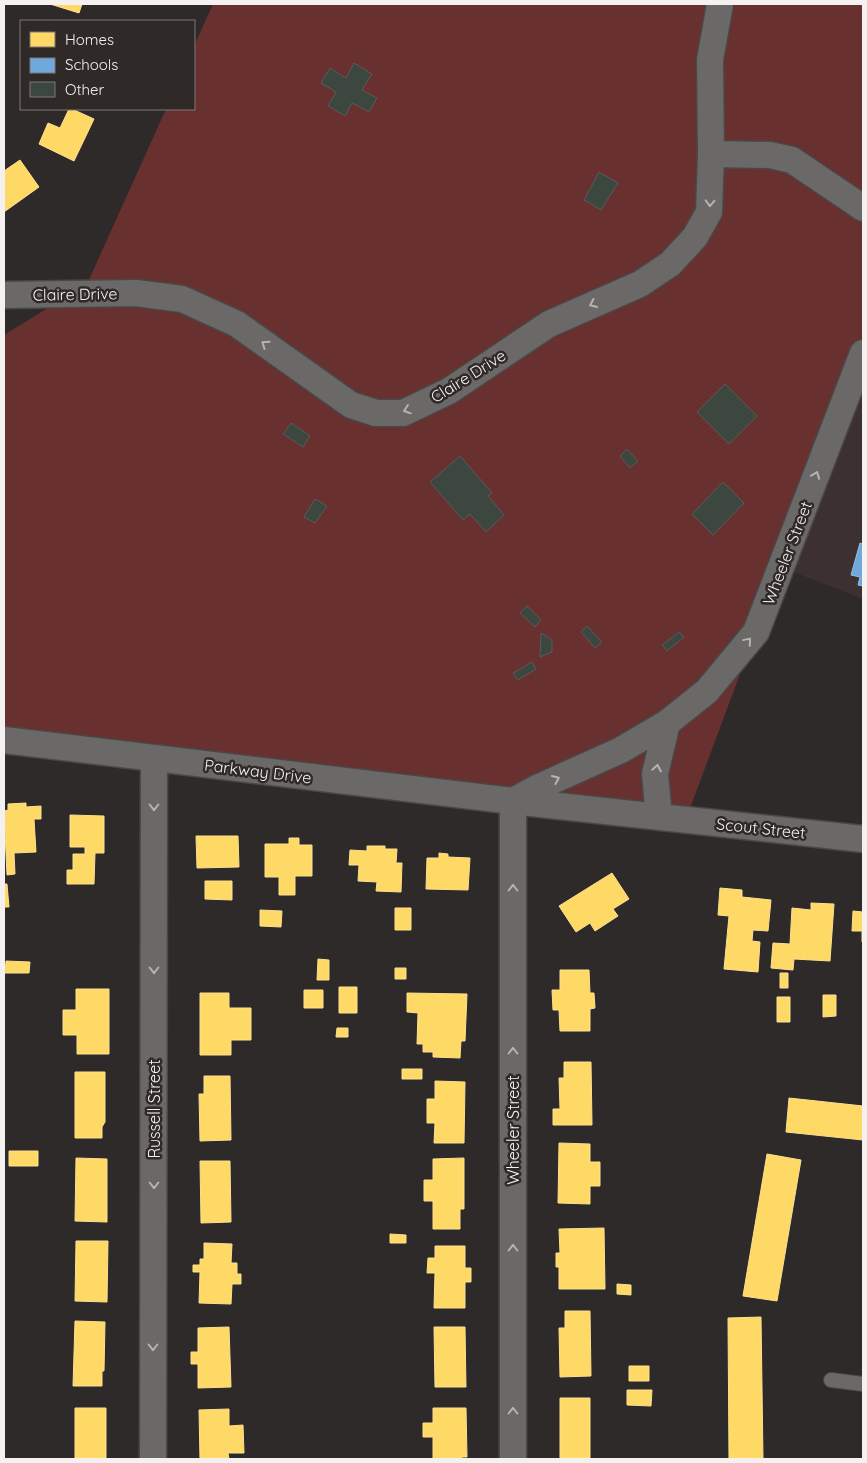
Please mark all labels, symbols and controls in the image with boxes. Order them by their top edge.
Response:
legend [20,20,195,110]
text: Homes [65,30,114,49]
text: Schools [65,55,118,74]
text: Other [65,80,105,99]
one-way arrow [704,199,715,207]
street label: Claire Drive [32,283,118,305]
one-way arrow [589,298,598,309]
one-way arrow [261,341,271,350]
street label: Claire Drive [427,345,509,407]
one-way arrow [403,404,411,414]
one-way arrow [811,472,821,480]
street label: Wheeler Street [758,498,816,608]
one-way arrow [743,638,752,647]
street label: Parkway Drive [203,755,313,787]
one-way arrow [651,764,661,773]
one-way arrow [551,775,560,785]
one-way arrow [149,804,159,811]
street label: Scout Street [715,813,807,843]
one-way arrow [508,884,518,892]
one-way arrow [149,966,159,974]
one-way arrow [508,1046,518,1054]
street label: Russell Street [144,1059,164,1159]
street label: Wheeler Street [503,1075,523,1185]
one-way arrow [149,1181,159,1189]
one-way arrow [508,1244,518,1252]
one-way arrow [148,1344,158,1351]
one-way arrow [508,1406,518,1414]

